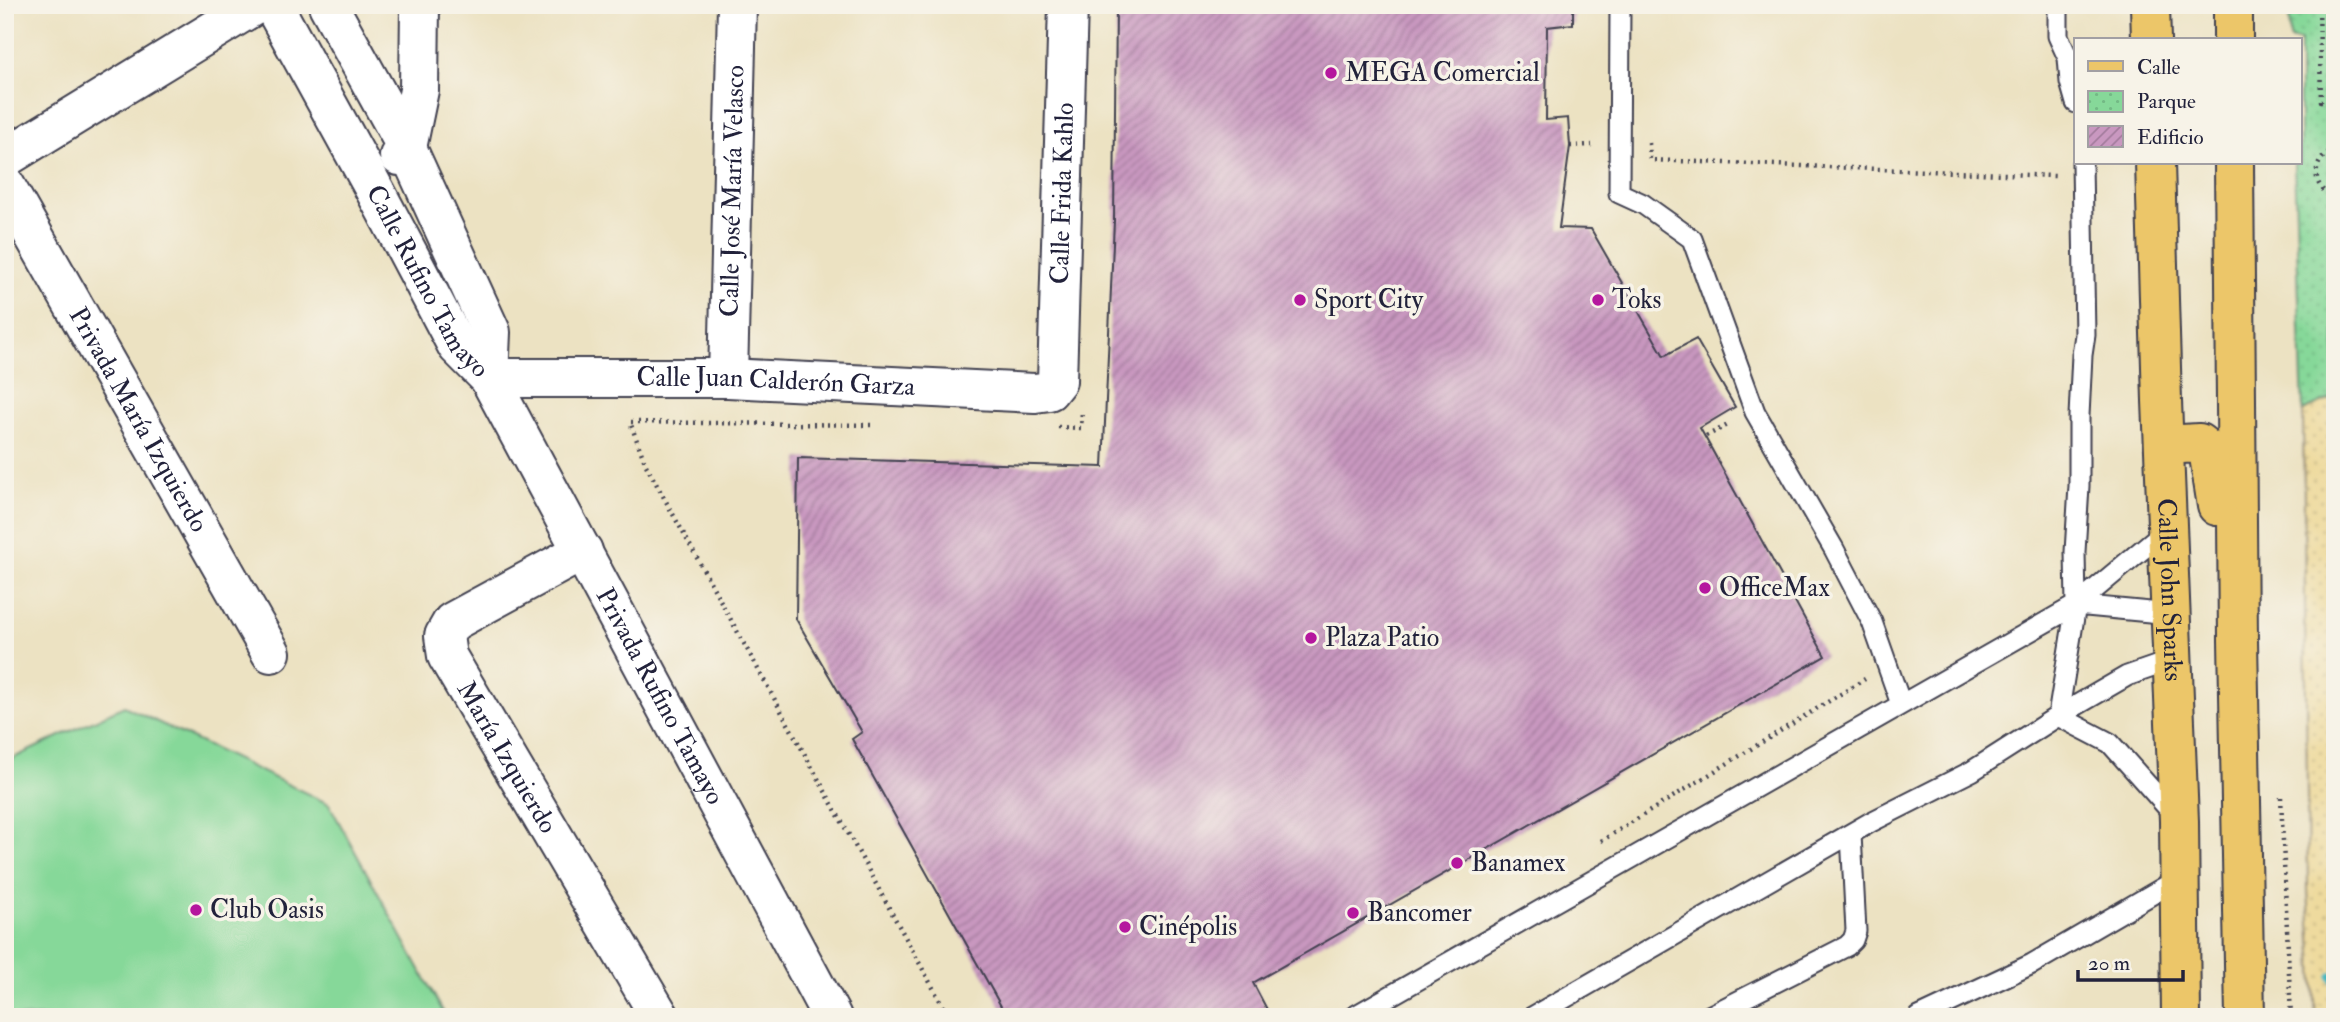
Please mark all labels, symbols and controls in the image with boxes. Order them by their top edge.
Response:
legend [2074,38,2302,164]
text: Calle [2137,54,2181,81]
place label: MEGA Comercial [1345,57,1540,89]
street label: Calle José María Velasco [713,65,752,317]
marker: MEGA Comercial [1323,65,1339,81]
text: Parque [2137,88,2196,115]
street label: Calle Frida Kahlo [1044,102,1081,285]
text: Edificio [2137,124,2204,151]
street label: Calle Rufino Tamayo [359,180,496,385]
place label: Sport City [1314,284,1424,317]
place label: Toks [1612,284,1662,316]
marker: Sport City [1292,292,1308,308]
marker: Toks [1590,292,1606,308]
street label: Privada María Izquierdo [62,302,215,538]
street label: Calle Juan Calderón Garza [637,362,916,403]
street label: Calle John Sparks [2150,498,2189,682]
place label: OfficeMax [1719,572,1830,604]
marker: OfficeMax [1697,580,1713,596]
street label: Privada Rufino Tamayo [589,582,731,810]
place label: Plaza Patio [1325,622,1439,654]
marker: Plaza Patio [1303,630,1319,646]
street label: María Izquierdo [450,675,564,839]
place label: Banamex [1471,847,1566,879]
marker: Banamex [1449,855,1465,871]
place label: Club Oasis [210,894,324,926]
place label: Bancomer [1367,897,1472,929]
marker: Club Oasis [188,902,204,918]
marker: Bancomer [1345,905,1361,921]
place label: Cinépolis [1139,911,1237,944]
marker: Cinépolis [1117,919,1133,935]
scale bar [2078,938,2182,982]
text: 20 m [2088,950,2130,977]

